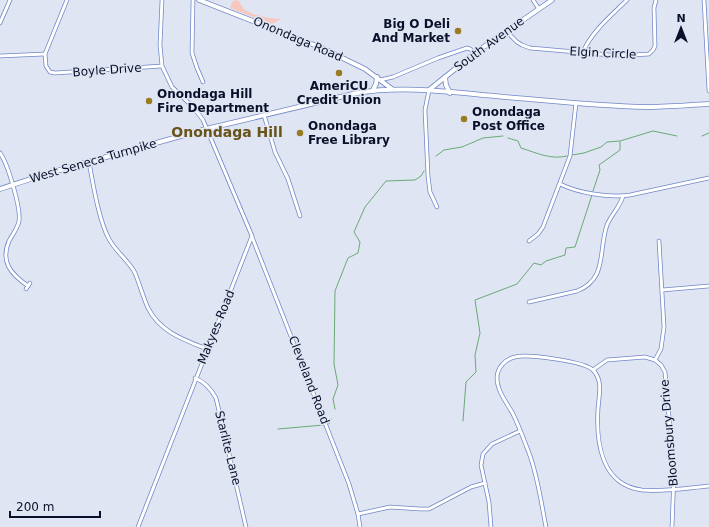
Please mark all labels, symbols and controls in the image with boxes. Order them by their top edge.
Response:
north arrow [661,8,701,48]
text: N [676,12,686,25]
street label: Onondaga Road [251,14,345,64]
street label: South Avenue [451,14,527,74]
place label: Big O Deli And Market [372,17,450,45]
marker: Big O Deli And Market [453,26,463,36]
street label: Elgin Circle [569,44,637,62]
street label: Boyle Drive [72,61,142,79]
marker: AmeriCU Credit Union [334,68,344,78]
place label: AmeriCU Credit Union [297,79,381,107]
place label: Onondaga Hill Fire Department [157,87,269,115]
marker: Onondaga Hill Fire Department [144,96,154,106]
place label: Onondaga Post Office [472,105,545,133]
marker: Onondaga Post Office [459,114,469,124]
place label: Onondaga Free Library [308,119,390,147]
district label: Onondaga Hill [171,124,283,140]
marker: Onondaga Free Library [295,128,305,138]
street label: West Seneca Turnpike [28,136,158,186]
street label: Makyes Road [195,288,237,366]
street label: Cleveland Road [286,334,332,426]
street label: Bloomsbury Drive [657,379,681,487]
street label: Starlite Lane [212,409,244,487]
scale bar [10,493,100,519]
text: 200 m [16,500,54,514]

